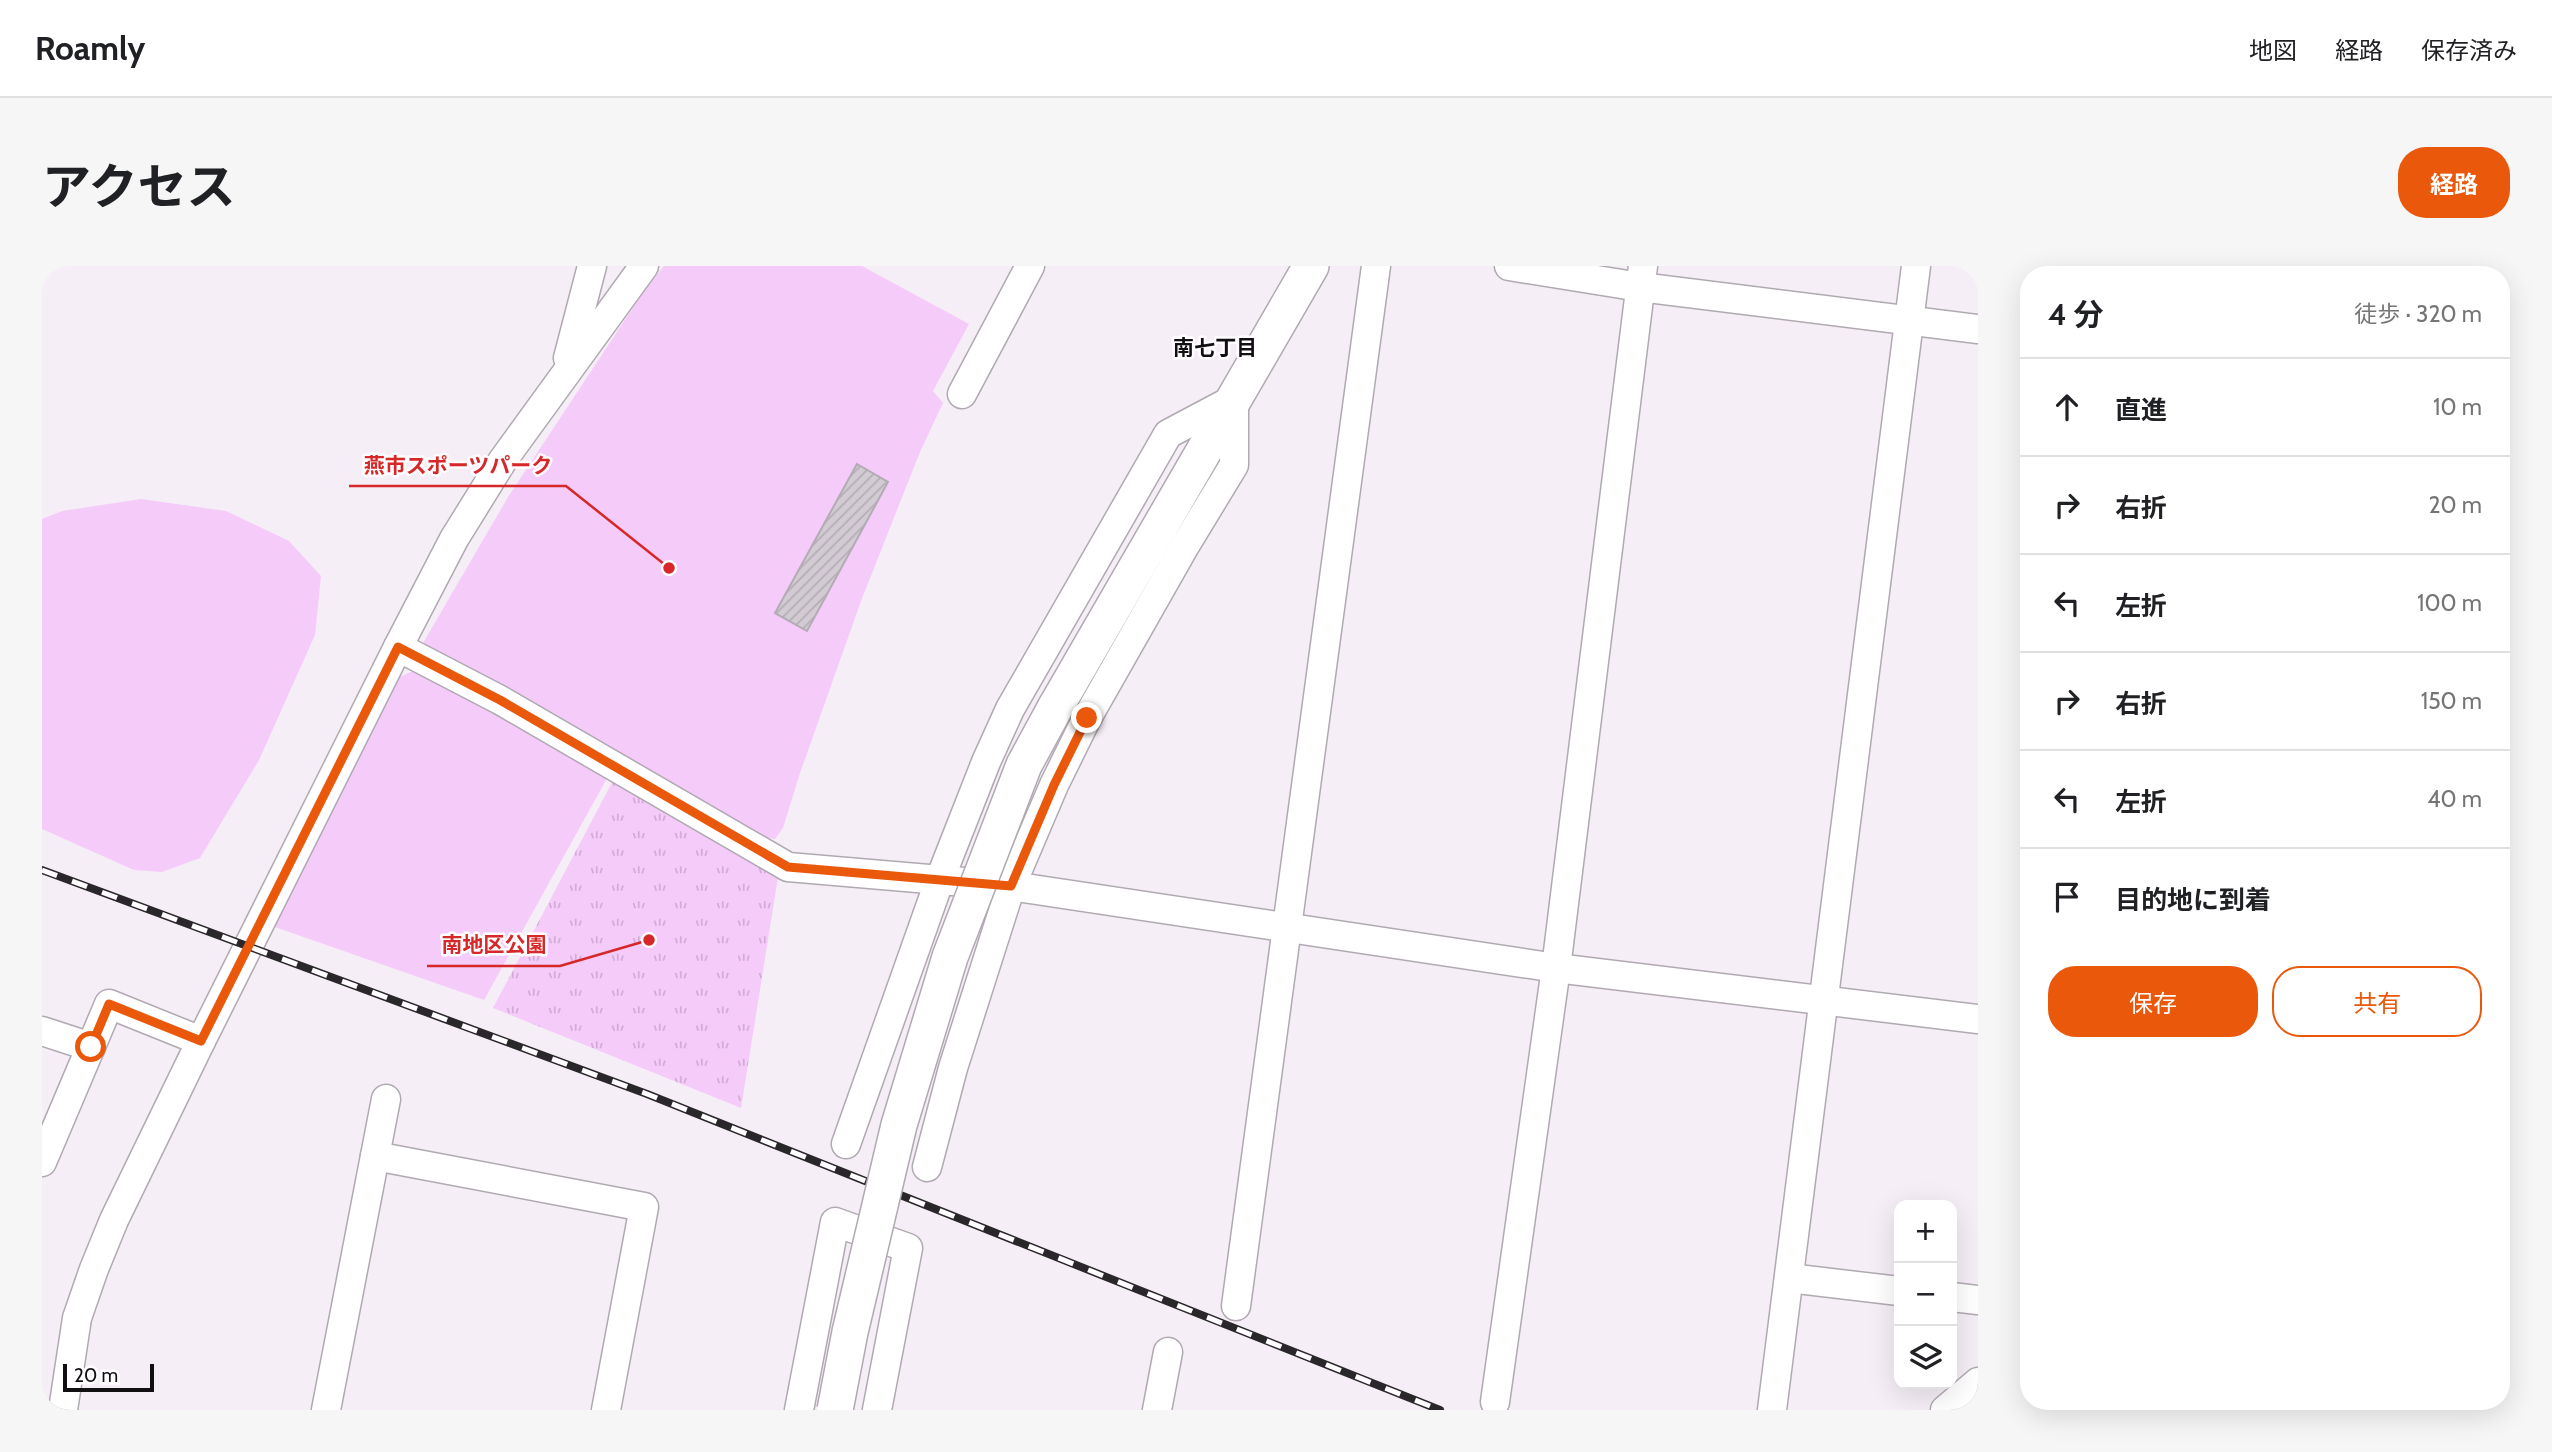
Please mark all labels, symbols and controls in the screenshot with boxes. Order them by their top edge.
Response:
text: Roamly [35,28,145,68]
text: 地図 [2249,36,2297,65]
text: 経路 [2335,36,2383,65]
text: 保存済み [2421,36,2517,65]
button: 経路 [2398,147,2510,218]
text: アクセス [42,157,236,216]
text: 4 分 [2048,296,2103,333]
text: 徒歩 · 320 m [2354,300,2482,328]
district label: 南七丁目 [1173,335,1257,360]
icon: ahead [2048,388,2086,426]
text: 10 m [2433,393,2482,421]
text: 直進 [2115,394,2167,426]
callout: 燕市スポーツパーク [349,444,566,486]
text: 燕市スポーツパーク [364,453,552,478]
icon: right [2048,486,2086,524]
text: 20 m [2429,491,2482,519]
text: 右折 [2115,492,2167,524]
icon: left [2048,584,2086,622]
text: 100 m [2417,589,2482,617]
text: 左折 [2115,590,2167,622]
icon: right [2048,682,2086,720]
text: 150 m [2421,687,2482,715]
text: 右折 [2115,688,2167,720]
route end [1071,702,1102,733]
icon: left [2048,780,2086,818]
text: 40 m [2427,785,2482,813]
text: 左折 [2115,786,2167,818]
icon: arrive [2048,878,2086,916]
text: 目的地に到着 [2115,884,2271,916]
callout: 南地区公園 [427,924,560,966]
text: 南地区公園 [442,932,547,957]
button: 保存 [2048,966,2258,1037]
button: 共有 [2272,966,2482,1037]
route start [75,1031,106,1062]
map controls [1894,1200,1957,1389]
button: + [1894,1200,1957,1263]
button: − [1894,1263,1957,1326]
button: layers [1894,1326,1957,1389]
scale bar [63,1361,154,1393]
text: 20 m [74,1364,118,1387]

